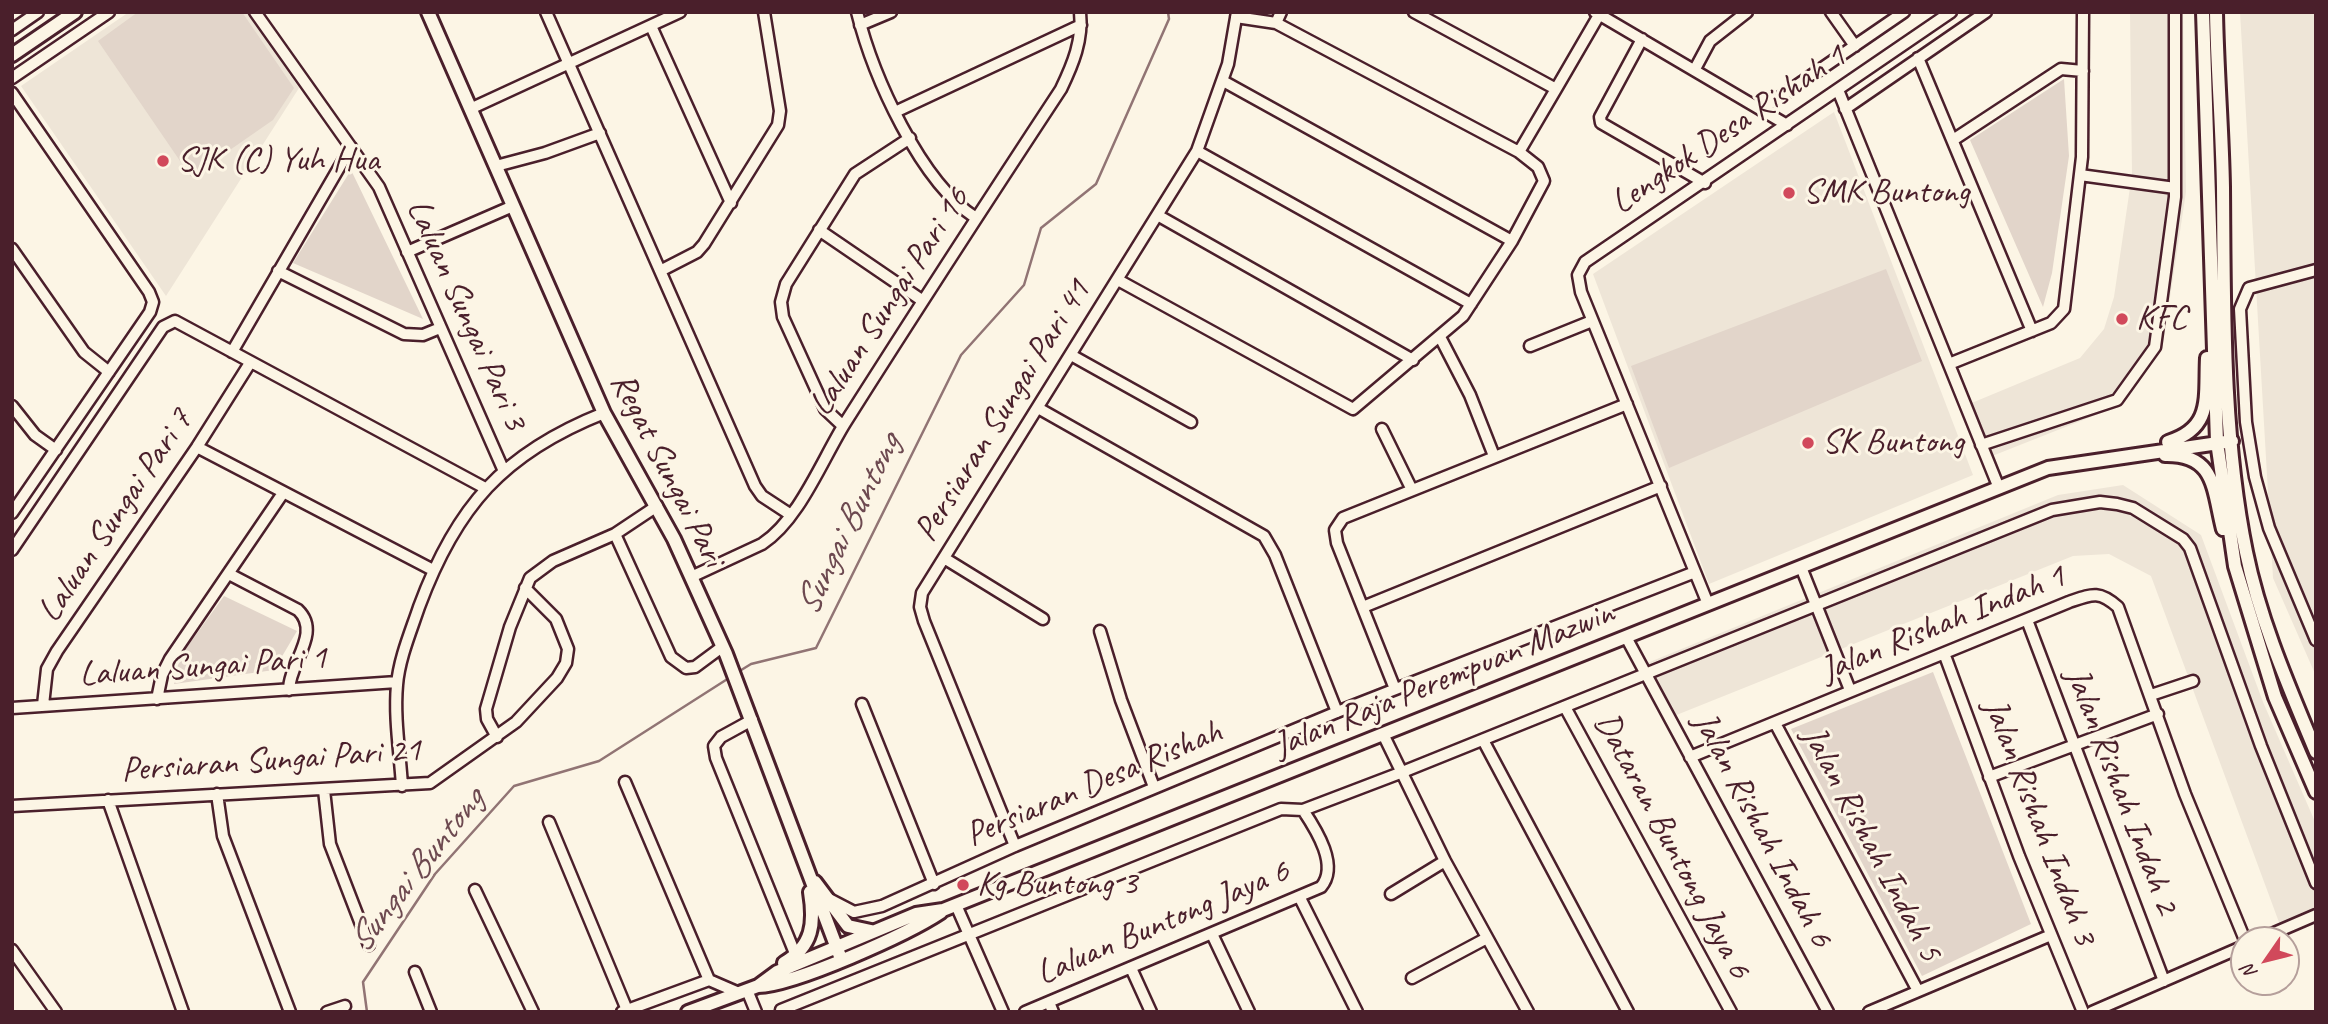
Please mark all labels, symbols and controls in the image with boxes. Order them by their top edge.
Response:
street label: Lengkok Desa Rishah 1 [1603,36,1855,224]
place label: SJK (C) Yuh Hua [177,140,379,182]
marker: SJK (C) Yuh Hua [155,153,171,169]
place label: SMK Buntong [1803,172,1970,214]
street label: Laluan Sungai Pari 16 [801,180,979,424]
marker: SMK Buntong [1781,185,1797,201]
street label: Laluan Sungai Pari 3 [396,193,536,437]
street label: Persiaran Sungai Pari 41 [906,273,1100,549]
place label: KFC [2136,298,2187,340]
marker: KFC [2114,311,2130,327]
street label: Regat Sungai Pari [600,366,734,574]
street label: Laluan Sungai Pari 7 [29,402,203,630]
place label: SK Buntong [1822,422,1964,464]
water label: Sungai Buntong [786,427,912,623]
marker: SK Buntong [1800,435,1816,451]
street label: Jalan Rishah Indah 1 [1815,556,2071,692]
street label: Jalan Raja Perempuan Mazwin [1268,593,1620,767]
street label: Laluan Sungai Pari 1 [78,637,328,697]
street label: Jalan Rishah Indah 2 [2055,662,2187,920]
street label: Jalan Rishah Indah 3 [1973,693,2105,951]
street label: Jalan Rishah Indah 6 [1682,705,1842,955]
street label: Dataran Buntong Jaya 6 [1584,706,1760,986]
street label: Persiaran Desa Rishah [960,711,1228,857]
street label: Jalan Rishah Indah 5 [1791,719,1951,969]
street label: Persiaran Sungai Pari 21 [120,730,422,792]
water label: Sungai Buntong [339,780,495,962]
street label: Laluan Buntong Jaya 6 [1030,851,1296,995]
place label: Kg Buntong 3 [977,864,1137,906]
marker: Kg Buntong 3 [955,877,971,893]
north arrow [2230,926,2300,996]
text: N [2236,960,2263,984]

